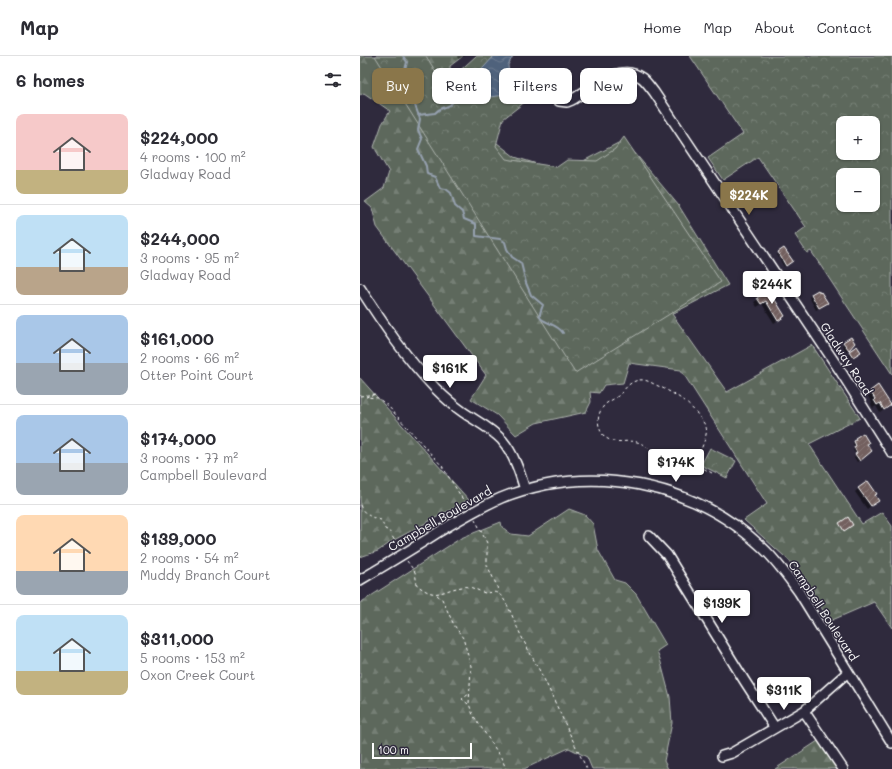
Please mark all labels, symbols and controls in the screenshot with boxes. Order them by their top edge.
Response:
text: Map [20,15,59,40]
text: Home [643,18,681,37]
text: Map [703,18,732,37]
text: About [754,18,795,37]
text: Contact [817,18,872,37]
chip: Buy [372,68,424,104]
chip: Rent [432,68,491,104]
chip: Filters [499,68,572,104]
chip: New [580,68,637,104]
text: 6 homes [16,69,85,91]
icon: filters [322,69,344,91]
map controls [836,116,880,212]
button: + [836,116,880,160]
text: $224,000 [140,126,218,148]
icon: home [48,130,96,178]
text: 4 rooms · 100 m² [140,148,246,165]
text: Gladway Road [140,165,231,182]
button: − [836,168,880,212]
pin: $224K [721,182,777,216]
text: $224K [729,186,769,203]
text: $244,000 [140,227,220,249]
icon: home [48,231,96,279]
text: 3 rooms · 95 m² [140,249,239,266]
text: Gladway Road [140,266,231,283]
pin: $244K [744,271,800,305]
text: $244K [752,275,792,292]
street label: Gladway Road [817,319,877,398]
text: $161,000 [140,327,214,349]
icon: home [48,331,96,379]
text: 2 rooms · 66 m² [140,349,239,366]
pin: $161K [422,355,478,389]
text: $161K [432,359,468,376]
text: Otter Point Court [140,366,254,383]
text: $174,000 [140,427,216,449]
icon: home [48,431,96,479]
text: 3 rooms · 77 m² [140,449,238,466]
pin: $174K [648,449,704,483]
text: $174K [657,453,695,470]
text: Campbell Boulevard [140,466,267,483]
street label: Campbell Boulevard [385,482,494,554]
text: $139,000 [140,527,216,549]
icon: home [48,531,96,579]
text: 2 rooms · 54 m² [140,549,239,566]
street label: Campbell Boulevard [785,557,863,664]
text: Muddy Branch Court [140,566,270,583]
pin: $139K [694,590,750,624]
text: $139K [703,594,741,611]
text: $311,000 [140,627,214,649]
icon: home [48,631,96,679]
text: 5 rooms · 153 m² [140,649,245,666]
text: Oxon Creek Court [140,666,255,683]
pin: $311K [756,677,812,711]
text: $311K [766,681,802,698]
scale bar [372,741,472,760]
text: 100 m [378,742,409,757]

